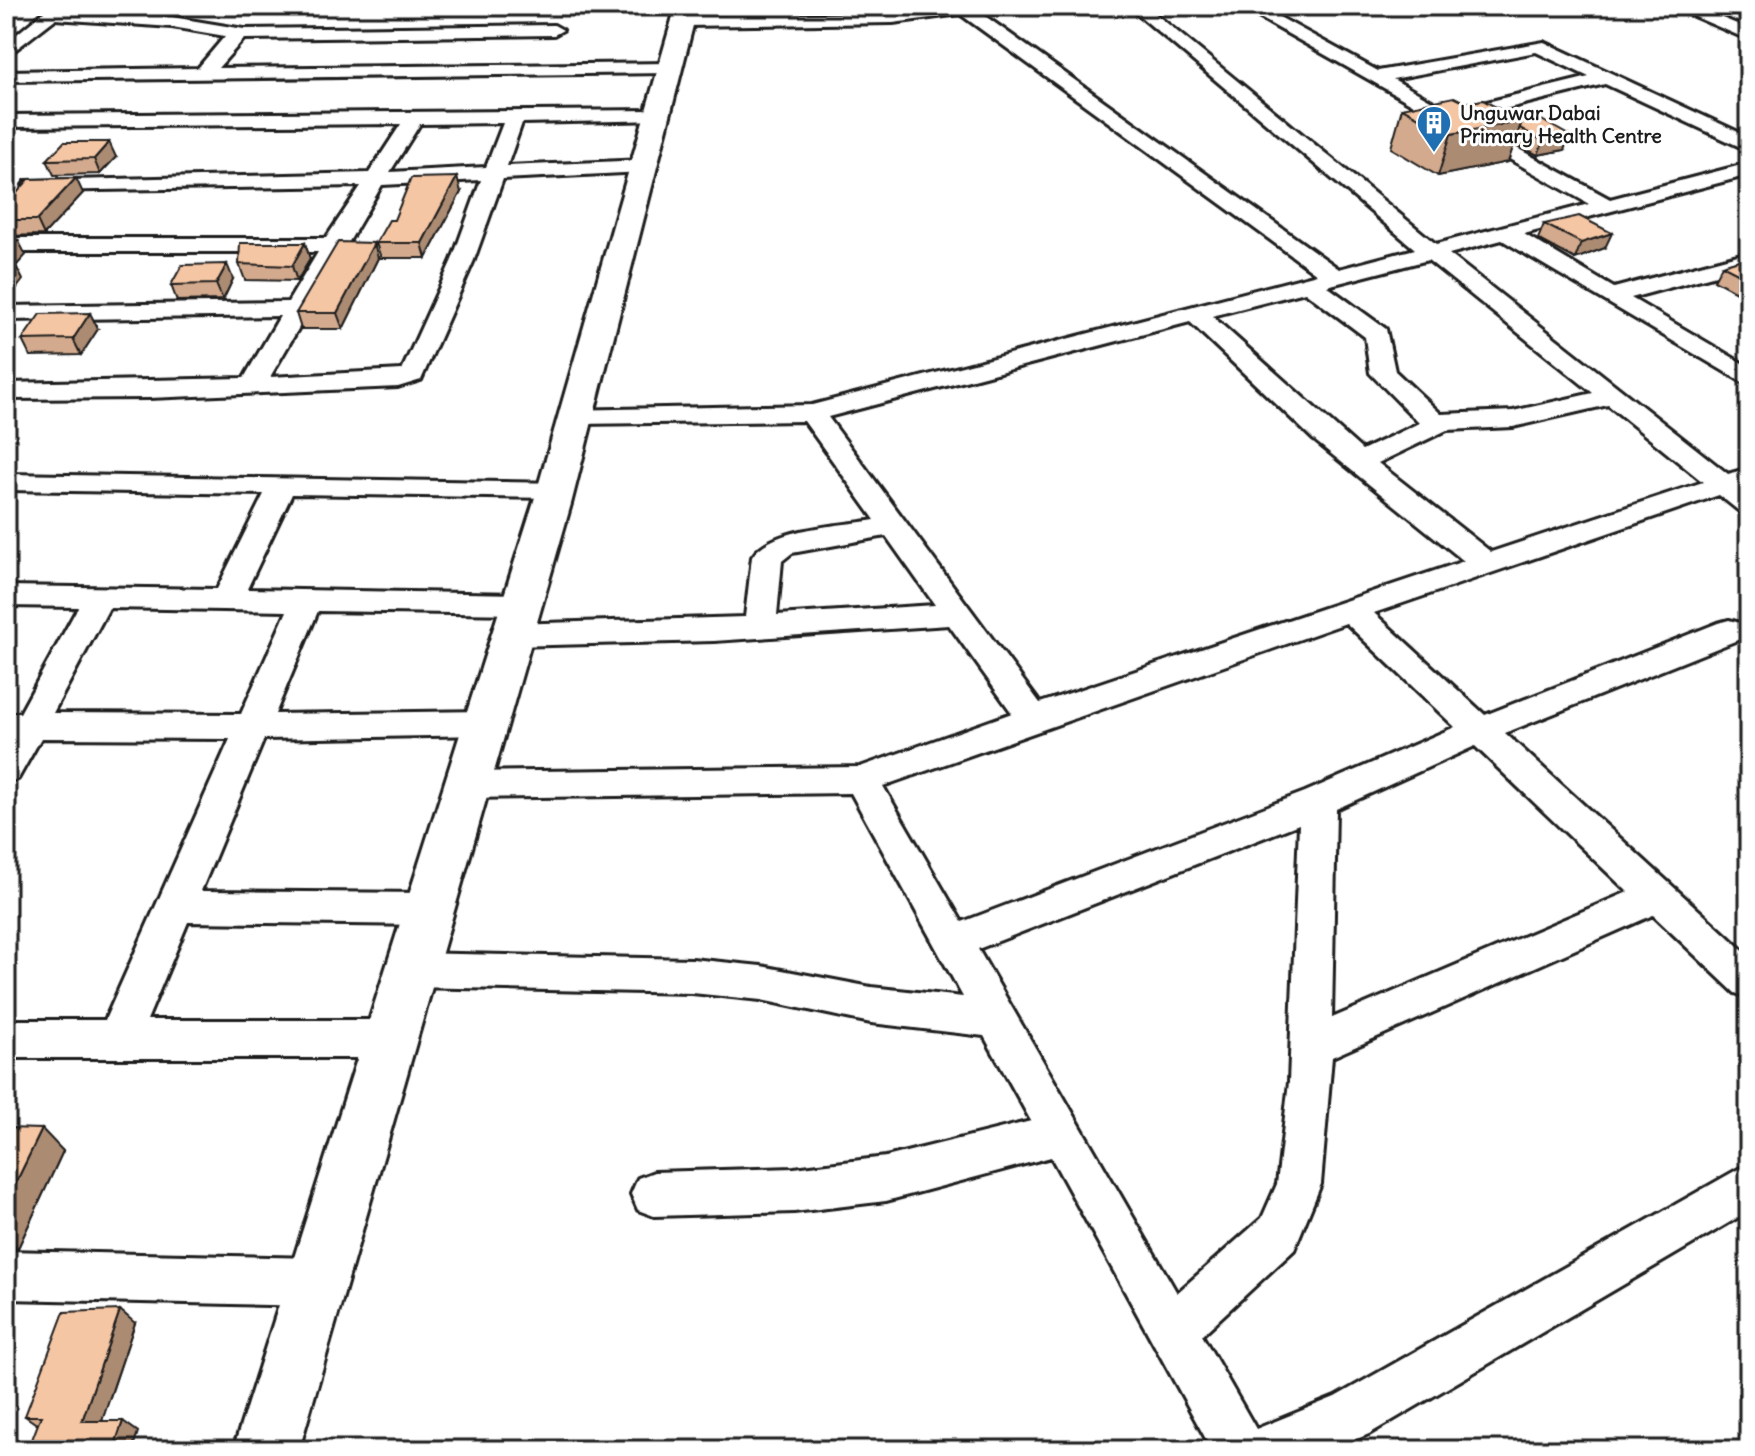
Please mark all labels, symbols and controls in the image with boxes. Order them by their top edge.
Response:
place label: Unguwar Dabai Primary Health Centre [1460,100,1662,148]
building icon: Unguwar Dabai Primary Health Centre [1415,104,1453,154]

